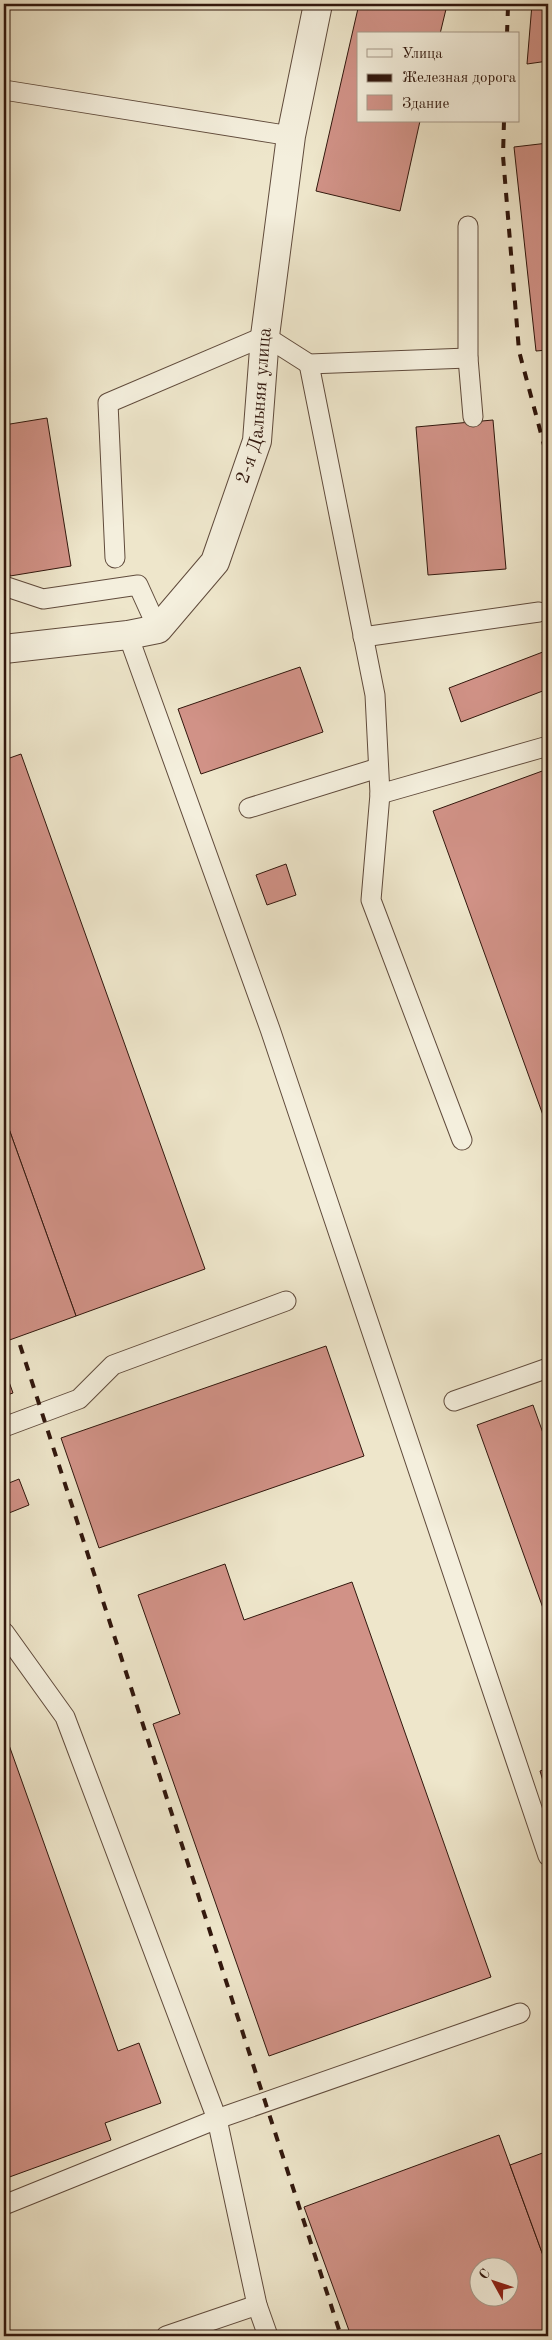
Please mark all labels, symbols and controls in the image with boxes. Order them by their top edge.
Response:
legend [357,32,520,122]
text: Улица [402,47,443,62]
text: Железная дорога [402,71,517,86]
text: Здание [402,97,449,112]
street label: 2-я Дальняя улица [233,326,276,486]
north arrow [470,2258,520,2308]
text: С [476,2266,493,2282]

